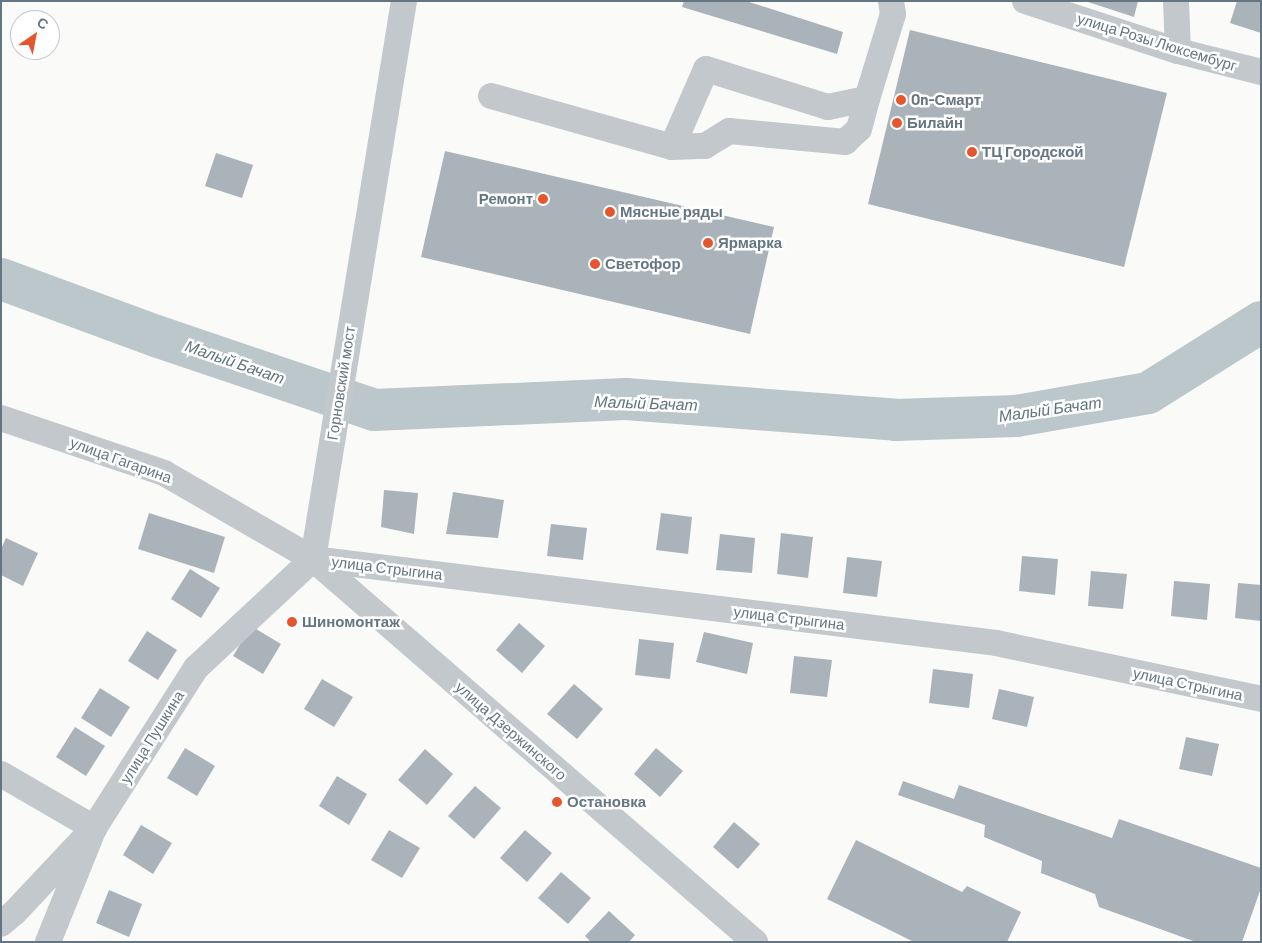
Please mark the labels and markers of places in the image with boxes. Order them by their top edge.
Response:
place label: On-Смарт [911,91,981,109]
marker: On-Смарт [895,94,907,106]
place label: Билайн [907,114,963,132]
marker: Билайн [891,117,903,129]
place label: ТЦ Городской [982,143,1084,161]
marker: ТЦ Городской [966,146,978,158]
place label: Ремонт [479,190,533,208]
marker: Ремонт [537,193,549,205]
place label: Мясные ряды [620,203,723,221]
marker: Мясные ряды [604,206,616,218]
place label: Ярмарка [718,234,782,252]
marker: Ярмарка [702,237,714,249]
place label: Светофор [605,255,681,273]
marker: Светофор [589,258,601,270]
place label: Шиномонтаж [302,613,400,631]
marker: Шиномонтаж [286,616,298,628]
place label: Остановка [567,793,646,811]
marker: Остановка [551,796,563,808]

